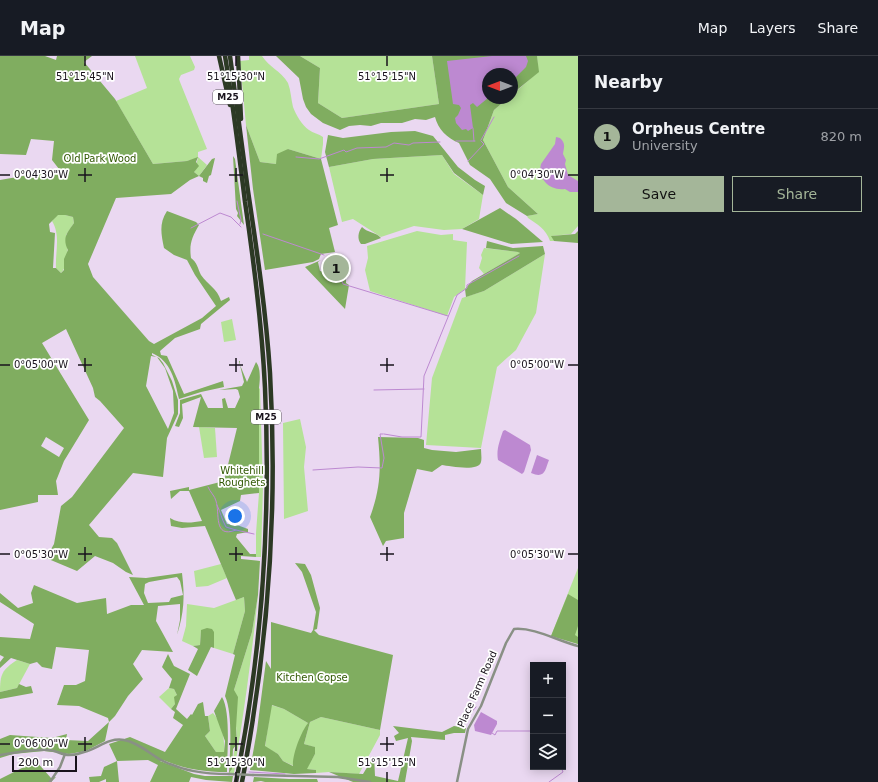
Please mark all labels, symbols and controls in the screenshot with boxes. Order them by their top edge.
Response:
text: Map [20,17,65,39]
text: Map [698,20,727,36]
text: Layers [749,20,796,36]
text: Share [818,20,858,36]
north arrow [482,68,518,104]
text: 51°15'45"N [56,71,114,82]
text: 51°15'30"N [207,71,265,82]
text: 51°15'15"N [358,71,416,82]
text: Nearby [594,72,663,92]
road number: M25 [213,90,243,104]
text: Orpheus Centre [632,120,765,138]
text: 1 [602,129,612,144]
text: 820 m [820,129,862,144]
text: University [632,138,698,153]
park label: Old Park Wood [64,153,136,164]
text: 0°04'30"W [14,169,68,180]
text: 0°04'30"W [510,169,564,180]
button: Save [594,176,724,212]
button: Share [732,176,862,212]
pin: 1 [323,253,349,283]
text: 0°05'00"W [14,359,68,370]
text: 0°05'00"W [510,359,564,370]
road number: M25 [251,410,281,424]
park label: Whitehill Roughets [219,465,265,488]
your location [225,506,245,526]
text: 0°05'30"W [14,549,68,560]
text: 0°05'30"W [510,549,564,560]
street label: Place Farm Road [455,649,499,729]
map controls [530,662,566,770]
button: + [530,662,566,698]
park label: Kitchen Copse [276,672,348,683]
button: − [530,698,566,734]
button: layers [530,734,566,770]
text: 0°06'00"W [14,738,68,749]
scale bar [12,754,77,773]
text: 200 m [18,756,53,769]
text: 51°15'30"N [207,757,265,768]
text: 51°15'15"N [358,757,416,768]

